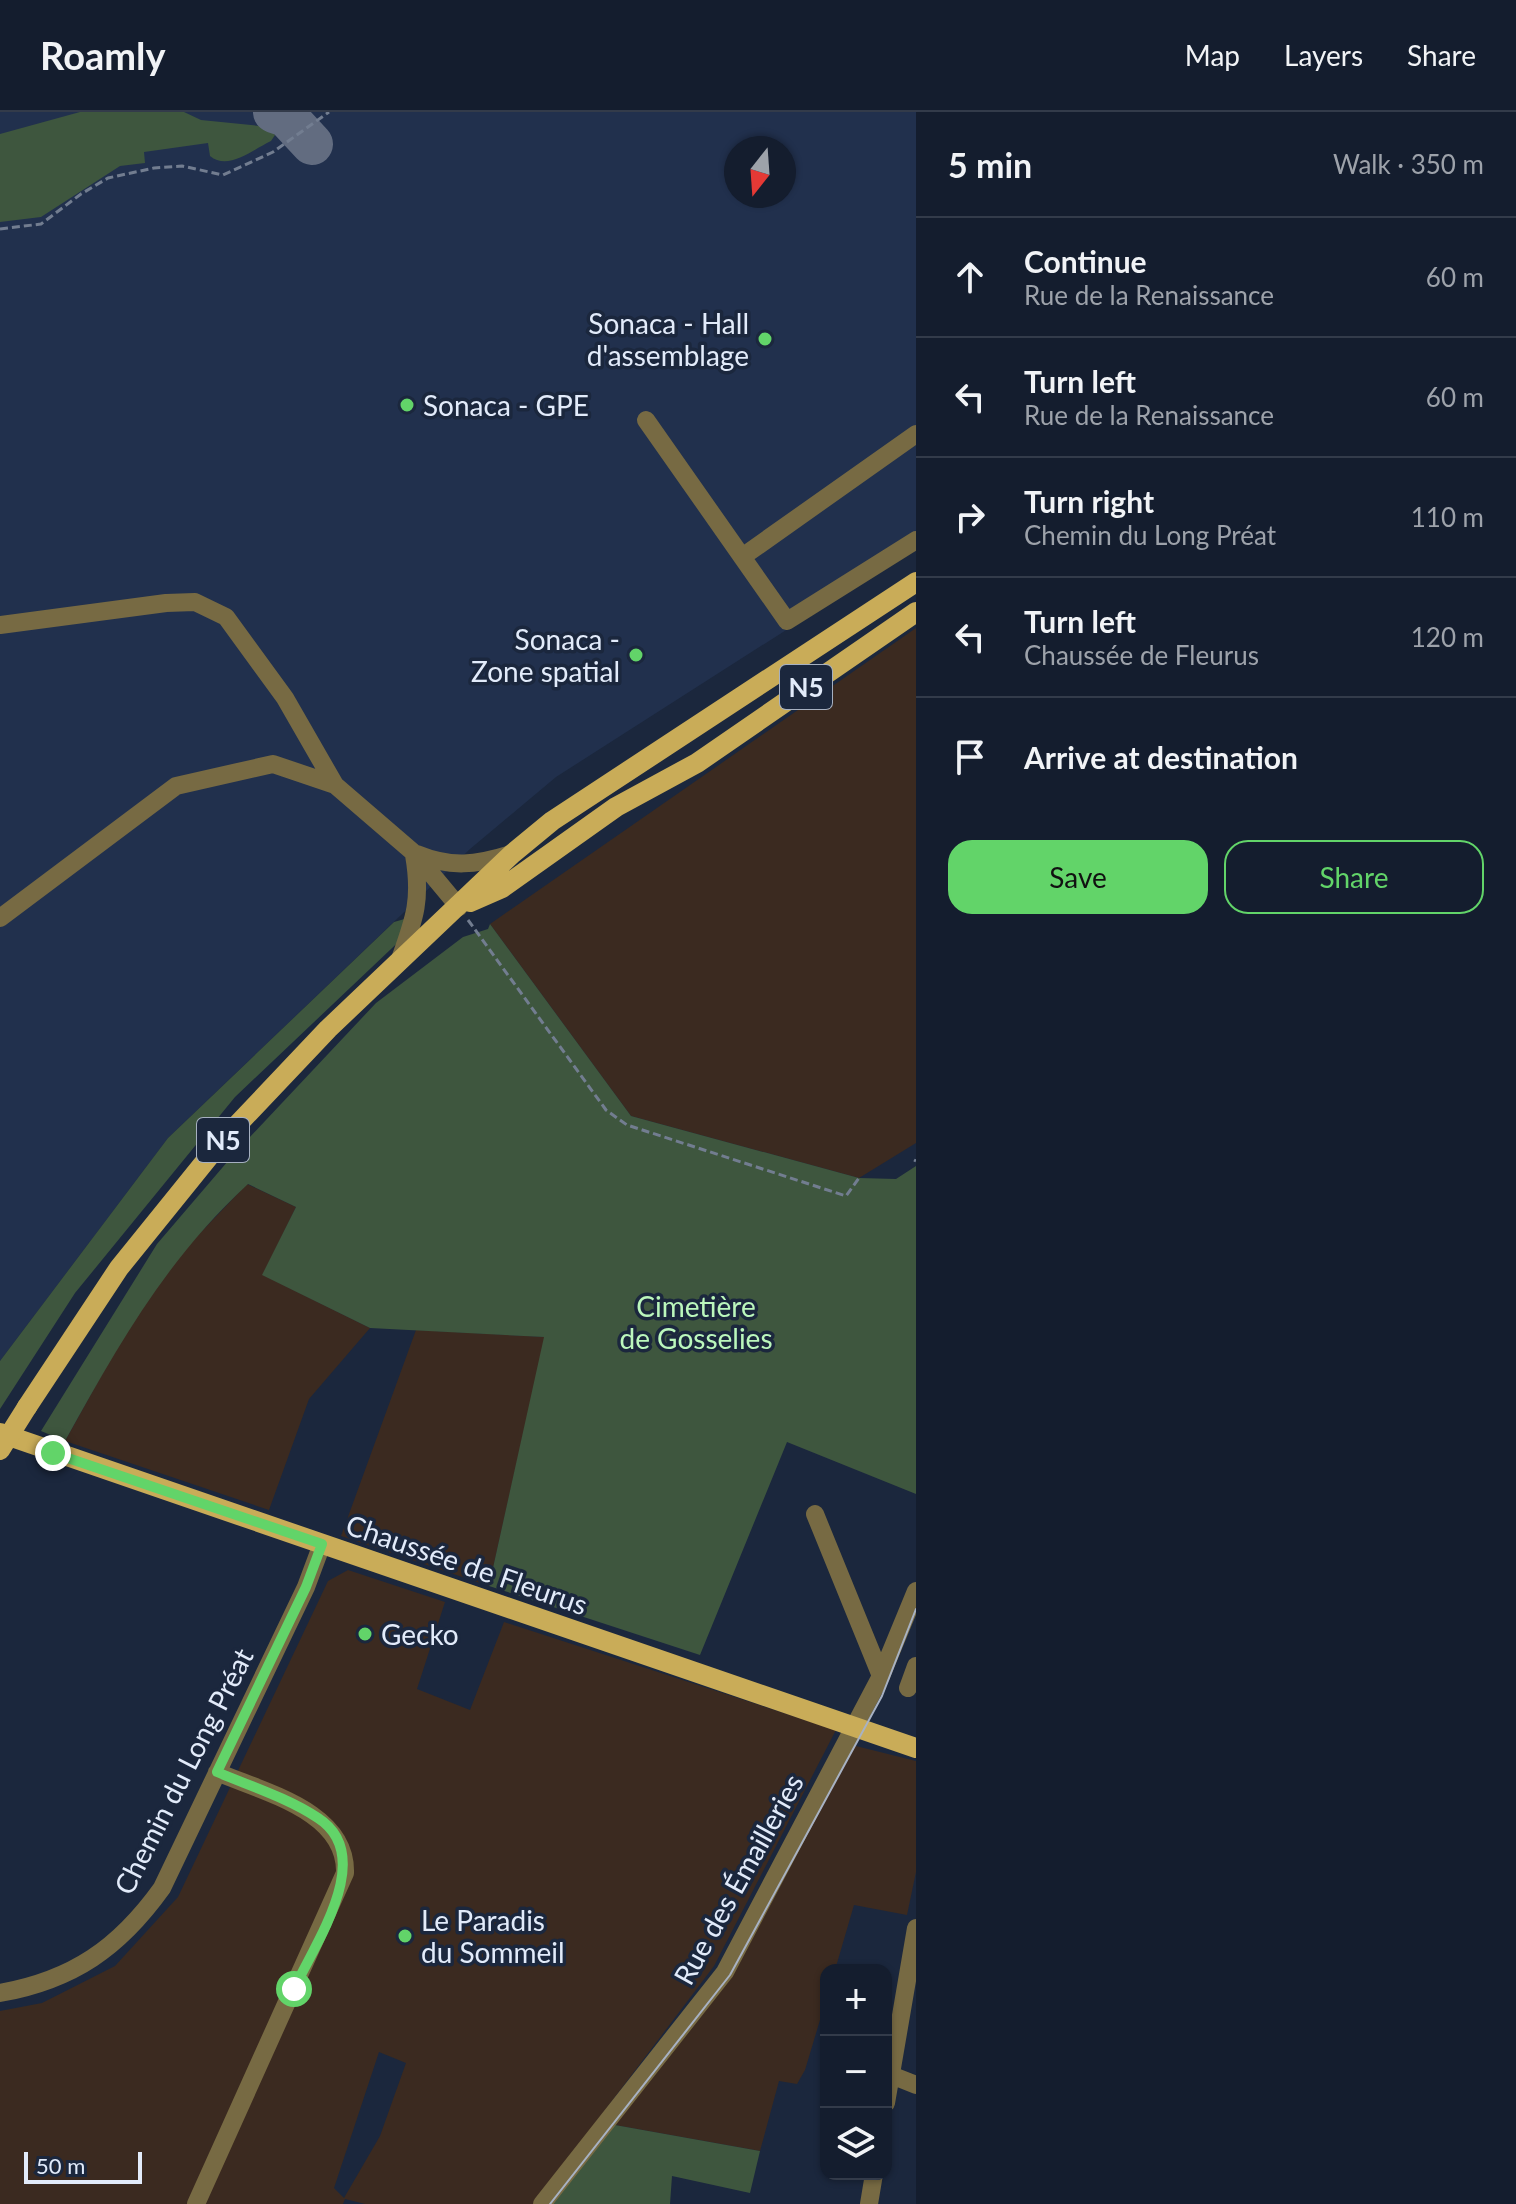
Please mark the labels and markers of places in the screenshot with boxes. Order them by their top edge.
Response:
place label: Sonaca - Hall d'assemblage [587,306,749,372]
marker: Sonaca - Hall d'assemblage [756,330,774,348]
place label: Sonaca - GPE [423,388,589,422]
marker: Sonaca - GPE [398,396,416,414]
place label: Sonaca - Zone spatial [471,622,620,688]
marker: Sonaca - Zone spatial [627,646,645,664]
place label: Gecko [381,1617,459,1651]
marker: Gecko [356,1625,374,1643]
place label: Le Paradis du Sommeil [421,1903,565,1969]
marker: Le Paradis du Sommeil [396,1927,414,1945]

